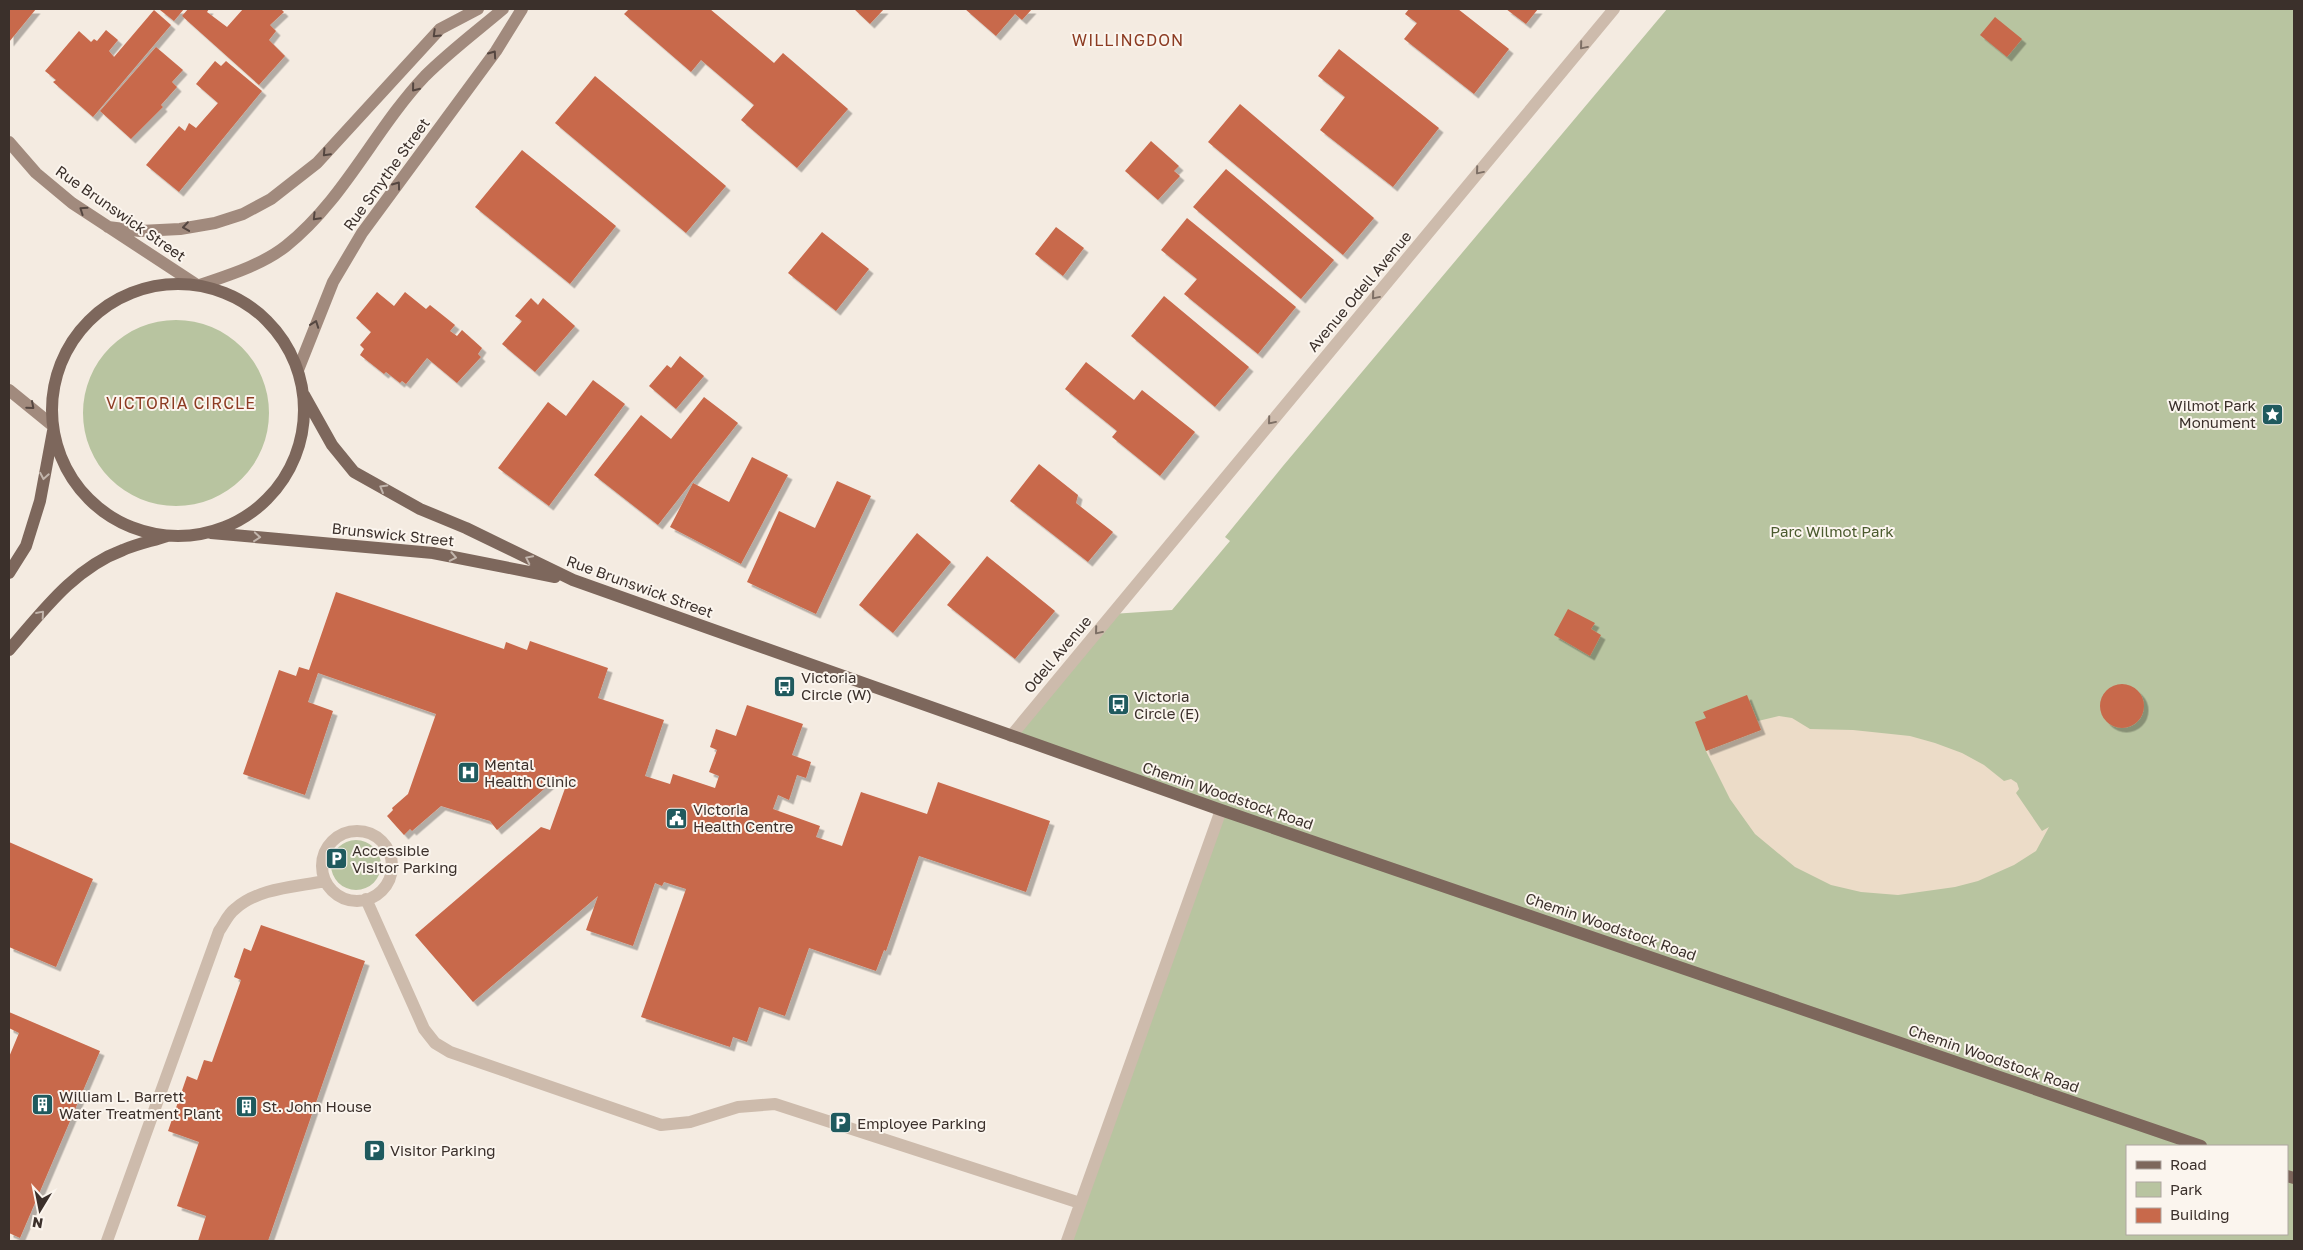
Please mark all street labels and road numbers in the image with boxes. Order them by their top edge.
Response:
street label: Rue Smythe Street [339,114,433,234]
street label: Rue Brunswick Street [53,161,189,265]
street label: Avenue Odell Avenue [1303,227,1415,355]
street label: Brunswick Street [331,519,455,549]
street label: Rue Brunswick Street [564,551,716,621]
street label: Odell Avenue [1019,611,1095,696]
street label: Chemin Woodstock Road [1140,757,1316,833]
street label: Chemin Woodstock Road [1523,888,1699,964]
street label: Chemin Woodstock Road [1906,1020,2082,1096]

